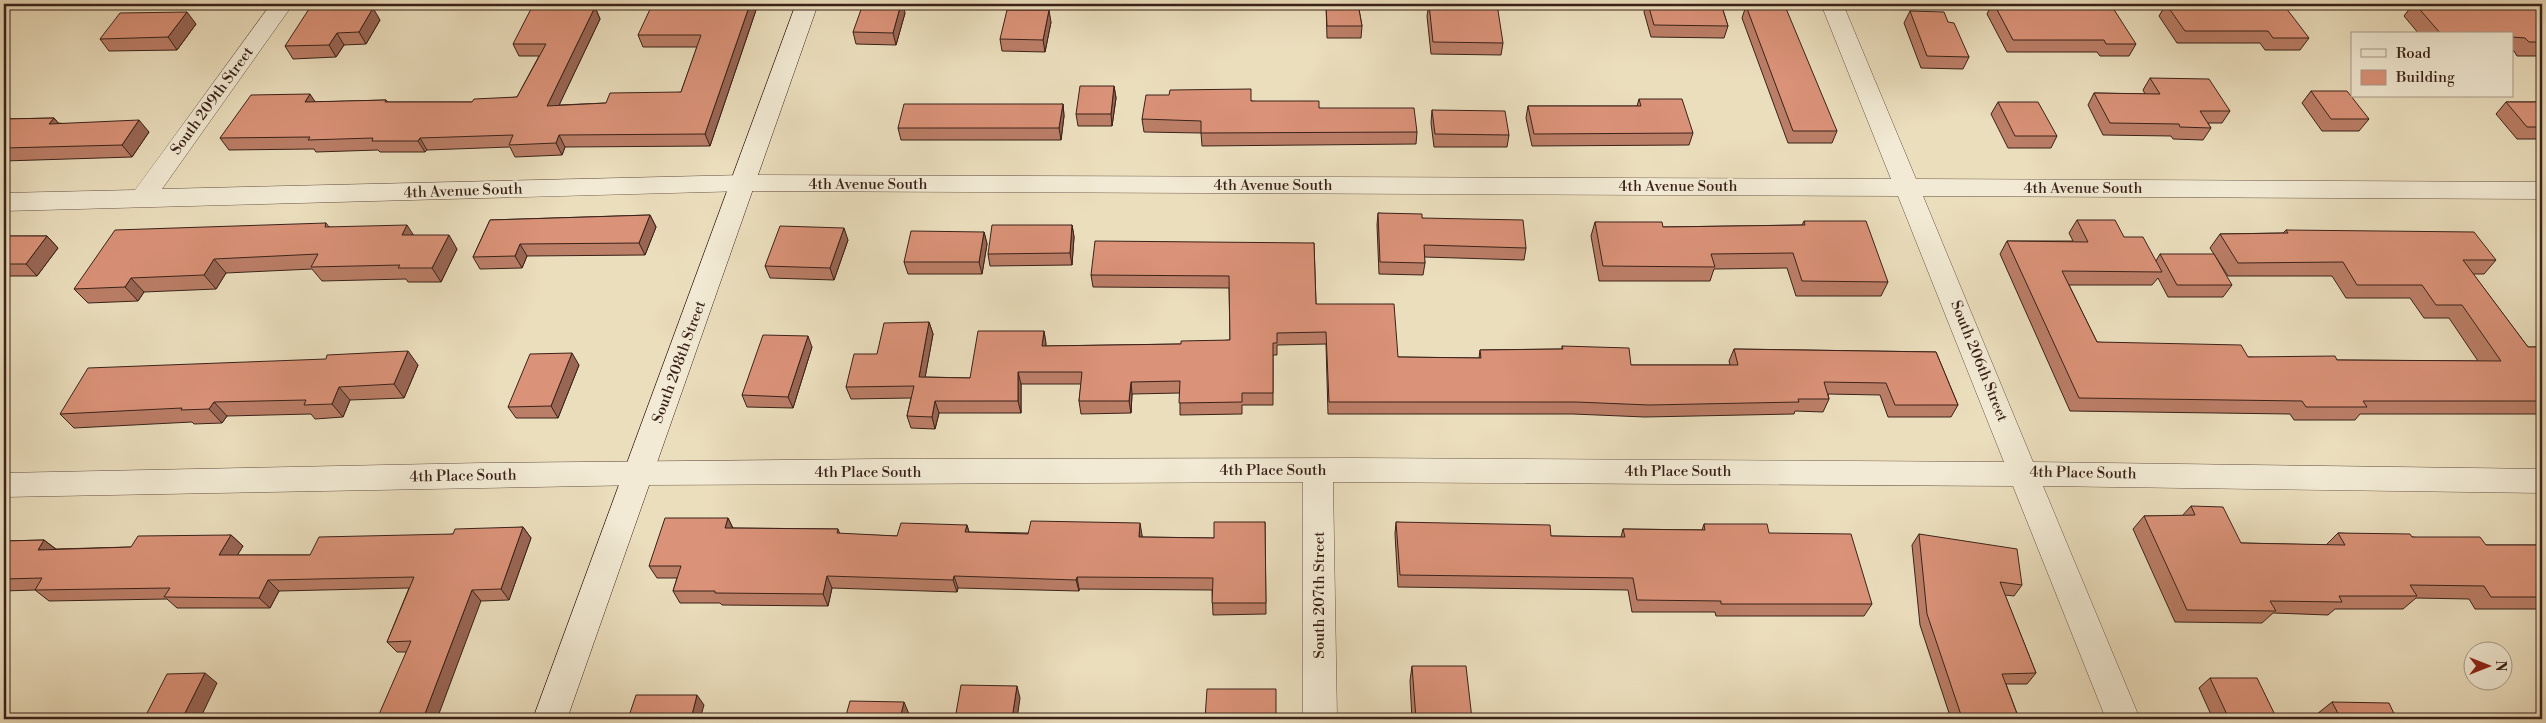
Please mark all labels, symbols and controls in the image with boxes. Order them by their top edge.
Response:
legend [2351,32,2514,98]
street label: South 209th Street [166,43,258,159]
text: Road [2396,44,2431,63]
text: Building [2395,68,2455,87]
street label: 4th Avenue South [809,175,928,194]
street label: 4th Avenue South [1214,176,1333,195]
street label: 4th Avenue South [1619,177,1738,196]
street label: 4th Avenue South [403,179,523,203]
street label: 4th Avenue South [2024,179,2143,198]
street label: South 208th Street [648,297,710,426]
street label: South 206th Street [1946,298,2012,425]
street label: 4th Place South [1220,461,1327,480]
street label: 4th Place South [1625,462,1732,481]
street label: 4th Place South [815,463,922,482]
street label: 4th Place South [2029,463,2137,483]
street label: 4th Place South [409,466,517,486]
street label: South 207th Street [1310,531,1329,659]
north arrow [2464,640,2514,690]
text: N [2491,660,2509,672]

